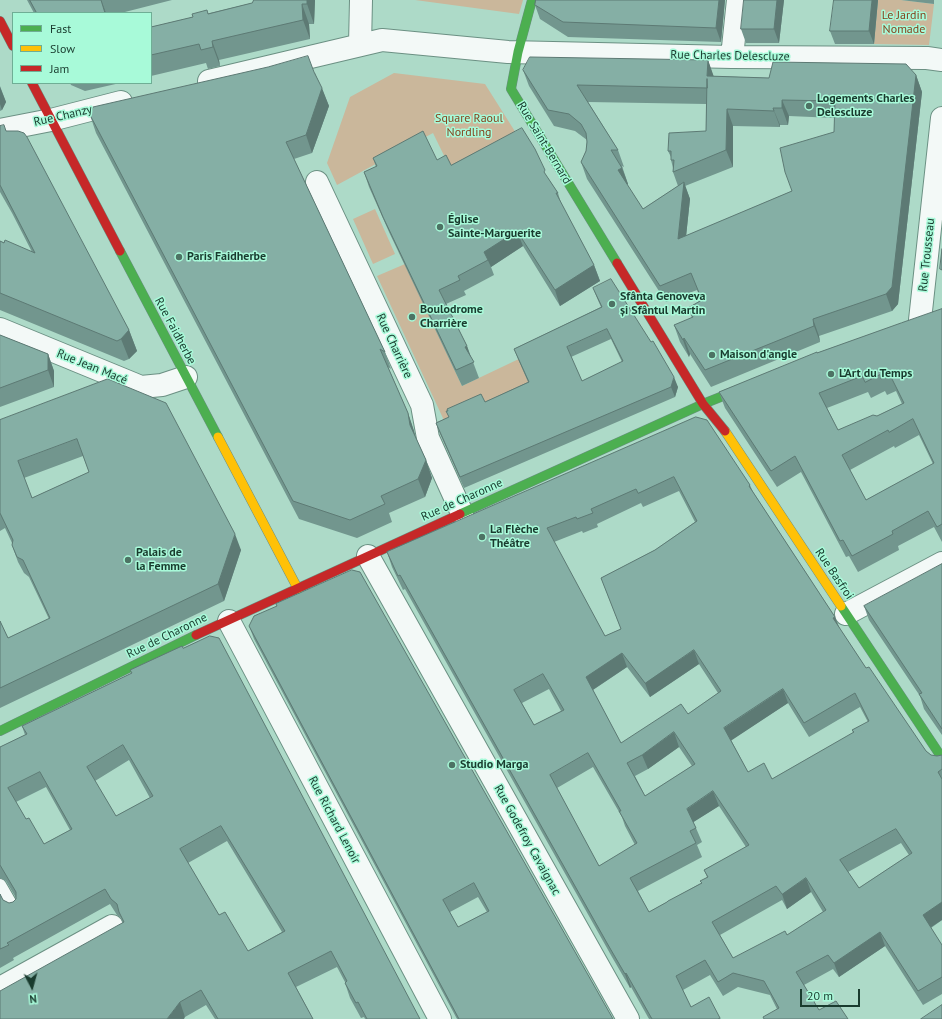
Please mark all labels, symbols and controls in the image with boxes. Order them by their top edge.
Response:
park label: Le Jardin Nomade [882,9,926,37]
legend [12,12,152,84]
text: Fast [50,21,71,36]
text: Slow [50,41,75,56]
street label: Rue Charles Delescluze [670,48,790,64]
text: Jam [50,61,69,76]
place label: Logements Charles Delescluze [817,92,914,120]
street label: Rue Saint-Bernard [514,99,574,187]
marker: Logements Charles Delescluze [804,101,814,111]
street label: Rue Chanzy [32,102,94,130]
park label: Square Raoul Nordling [435,112,503,140]
place label: Église Sainte-Marguerite [448,213,541,241]
street label: Rue Trousseau [916,218,938,292]
marker: Église Sainte-Marguerite [435,222,445,232]
place label: Paris Faidherbe [187,250,266,264]
marker: Paris Faidherbe [174,252,184,262]
place label: Sfânta Genoveva și Sfântul Martin [620,290,705,318]
street label: Rue Faidherbe [151,295,199,367]
marker: Sfânta Genoveva și Sfântul Martin [607,299,617,309]
place label: Boulodrome Charrière [420,303,483,331]
street label: Rue Charrière [373,311,415,381]
marker: Boulodrome Charrière [407,312,417,322]
street label: Rue Jean Macé [55,346,129,388]
place label: Maison d'angle [720,348,797,362]
marker: Maison d'angle [707,350,717,360]
place label: L’Art du Temps [839,367,912,381]
marker: L’Art du Temps [826,369,836,379]
street label: Rue de Charonne [419,476,505,524]
place label: La Flèche Théâtre [490,523,539,551]
marker: La Flèche Théâtre [477,532,487,542]
place label: Palais de la Femme [136,546,186,574]
street label: Rue Basfroi [812,546,856,602]
marker: Palais de la Femme [123,555,133,565]
street label: Rue de Charonne [124,610,210,662]
place label: Studio Marga [460,758,528,772]
marker: Studio Marga [447,760,457,770]
street label: Rue Richard Lenoir [305,774,363,866]
street label: Rue Godefroy Cavaignac [491,782,563,898]
north arrow [12,967,52,1007]
scale bar [802,981,862,1007]
text: 20 m [807,988,833,1003]
text: N [29,992,38,1006]

